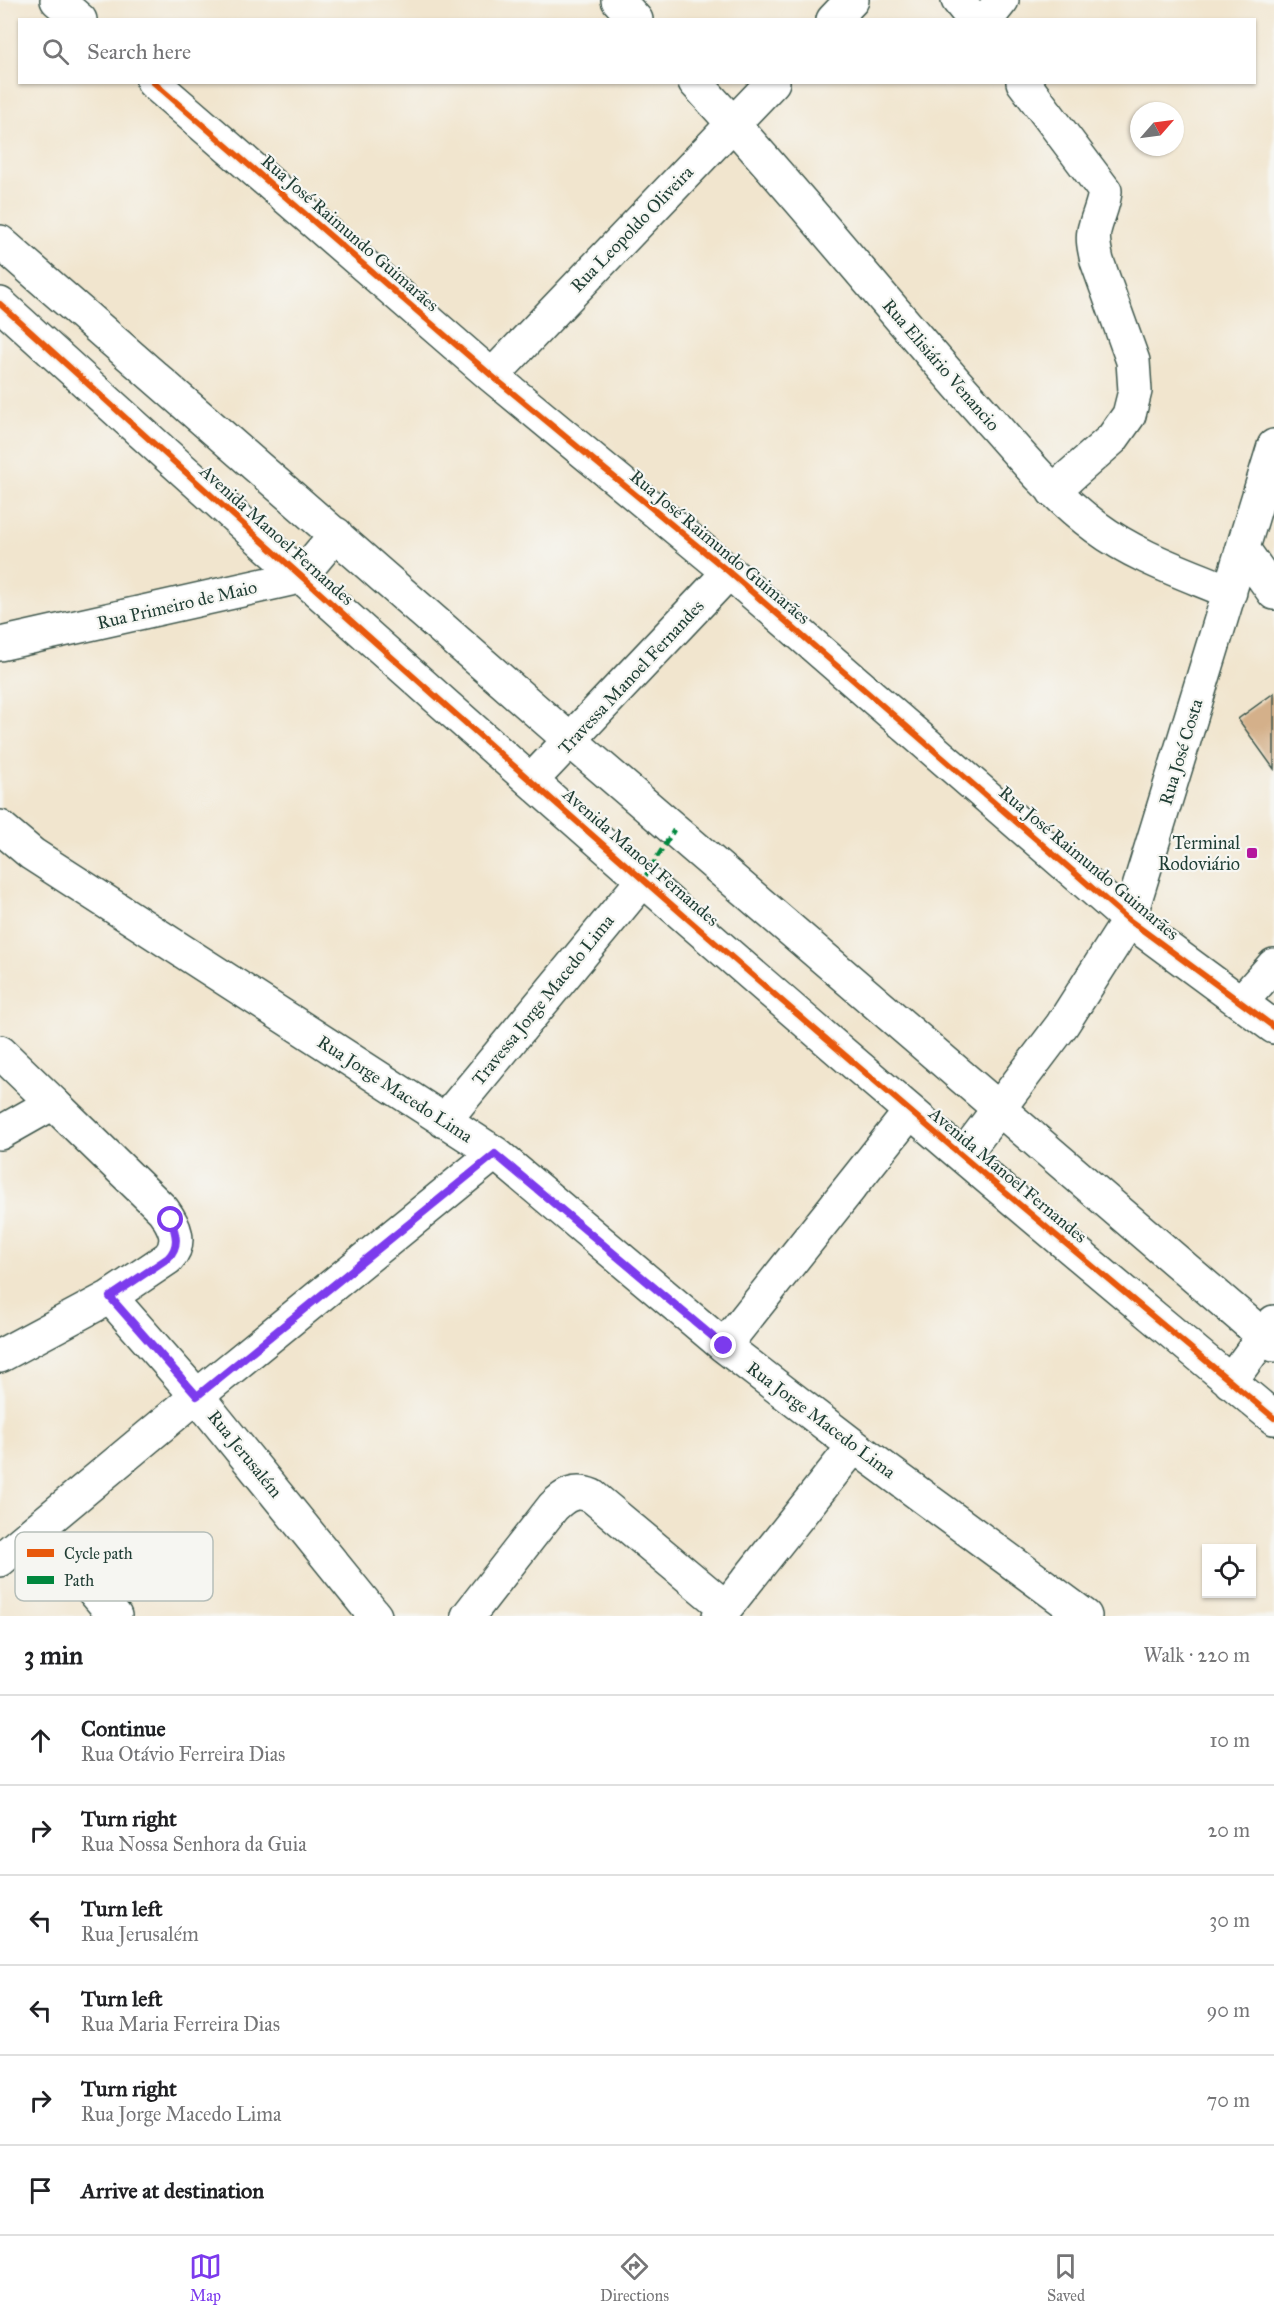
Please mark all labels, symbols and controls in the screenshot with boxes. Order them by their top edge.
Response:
search box [18,18,1256,84]
icon: search [39,35,72,68]
text: Search here [87,38,191,65]
north arrow [1130,102,1184,156]
street label: Rua José Raimundo Guimarães [256,150,443,317]
street label: Rua Leopoldo Oliveira [566,161,698,297]
street label: Rua Elisiário Venancio [878,295,1004,435]
street label: Avenida Manoel Fernandes [195,459,359,610]
street label: Rua José Raimundo Guimarães [625,465,814,630]
street label: Rua Primeiro de Maio [95,576,259,634]
street label: Travessa Manoel Fernandes [553,595,709,759]
street label: Rua José Costa [1154,696,1209,808]
street label: Rua José Raimundo Guimarães [994,781,1183,946]
street label: Avenida Manoel Fernandes [558,783,724,931]
place label: Terminal Rodoviário [1158,832,1240,875]
marker: Terminal Rodoviário [1245,846,1259,860]
street label: Travessa Jorge Macedo Lima [467,910,620,1091]
street label: Rua Jorge Macedo Lima [313,1031,477,1148]
street label: Avenida Manoel Fernandes [924,1102,1092,1248]
route start [157,1206,183,1232]
route end [710,1332,736,1358]
street label: Rua Jorge Macedo Lima [742,1357,900,1484]
street label: Rua Jerusalém [202,1406,287,1503]
legend [15,1532,213,1601]
text: Cycle path [64,1544,133,1563]
map controls [1202,1544,1256,1598]
button: locate [1202,1544,1256,1598]
text: Path [64,1571,94,1590]
text: 3 min [24,1639,83,1671]
text: Walk · 220 m [1143,1643,1250,1667]
text: Continue [81,1715,166,1742]
icon: ahead [24,1724,57,1757]
text: 10 m [1209,1728,1250,1752]
text: Rua Otávio Ferreira Dias [81,1742,285,1766]
text: Turn right [81,1805,177,1832]
icon: right [24,1814,57,1847]
text: 20 m [1207,1818,1250,1842]
text: Rua Nossa Senhora da Guia [81,1832,307,1856]
text: Turn left [81,1895,163,1922]
icon: left [24,1904,57,1937]
text: 30 m [1209,1908,1250,1932]
text: Rua Jerusalém [81,1922,199,1946]
text: Turn left [81,1985,163,2012]
icon: left [24,1994,57,2027]
text: 90 m [1207,1998,1250,2022]
text: Rua Maria Ferreira Dias [81,2012,280,2036]
text: Turn right [81,2075,177,2102]
icon: right [24,2084,57,2117]
text: 70 m [1207,2088,1250,2112]
text: Rua Jorge Macedo Lima [81,2102,282,2126]
icon: arrive [24,2174,57,2207]
text: Arrive at destination [81,2177,264,2204]
tab: Map [189,2250,222,2305]
tab: Directions [600,2250,669,2305]
tab: Saved [1047,2250,1085,2305]

